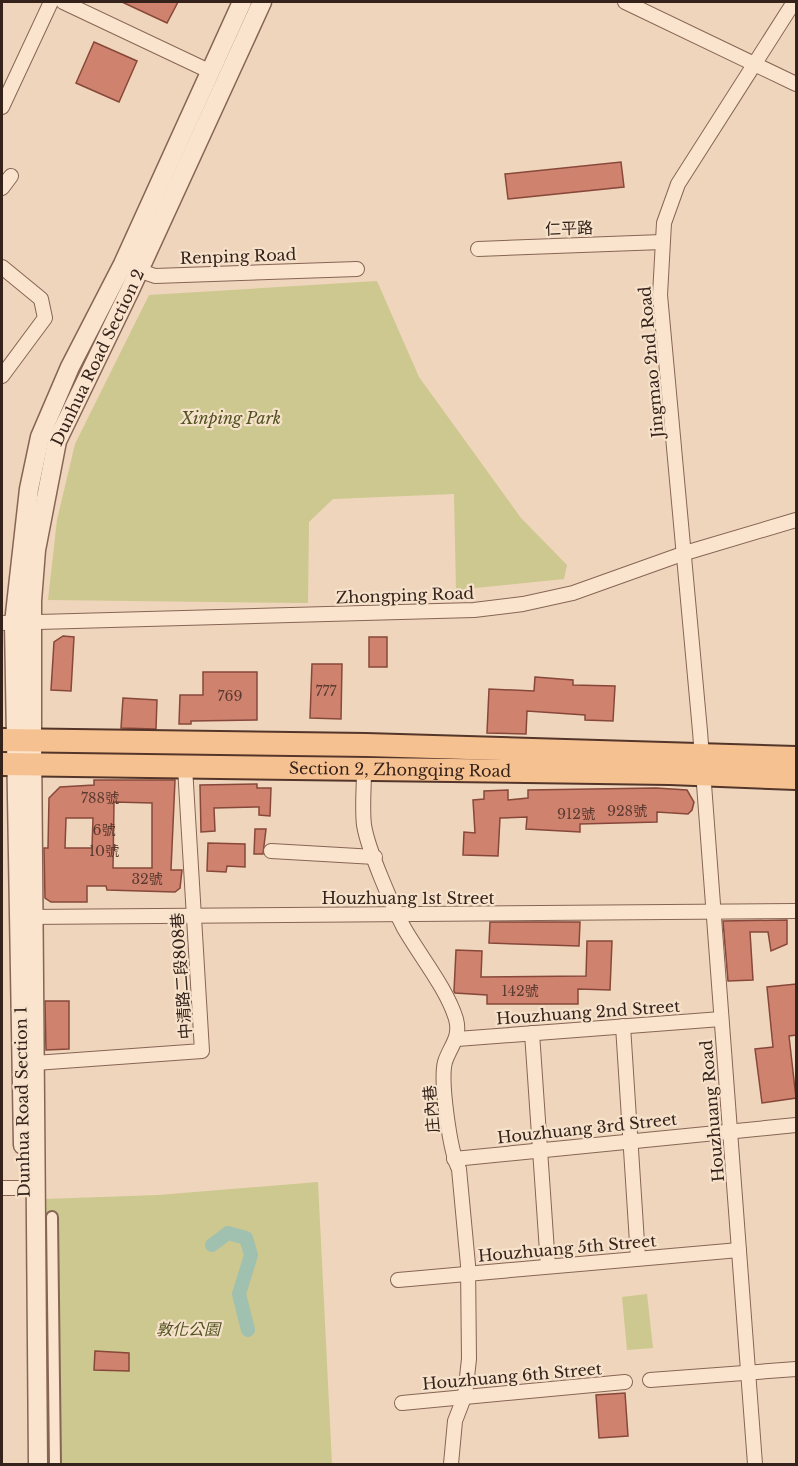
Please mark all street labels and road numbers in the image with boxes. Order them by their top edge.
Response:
street label: 仁平路 [545,217,593,239]
street label: Renping Road [179,244,297,268]
street label: Dunhua Road Section 2 [46,266,148,449]
street label: Jingmao 2nd Road [634,285,668,441]
street label: Zhongping Road [336,583,475,607]
street label: Section 2, Zhongqing Road [289,758,512,781]
street label: Houzhuang 1st Street [321,888,495,908]
street label: 中清路二段808巷 [167,912,195,1040]
street label: Houzhuang 2nd Street [495,996,681,1028]
street label: Dunhua Road Section 1 [10,1006,34,1198]
street label: Houzhuang Road [696,1039,728,1183]
street label: 庄內巷 [419,1084,443,1134]
street label: Houzhuang 3rd Street [496,1109,678,1147]
street label: Houzhuang 5th Street [477,1230,657,1266]
street label: Houzhuang 6th Street [421,1358,603,1394]

